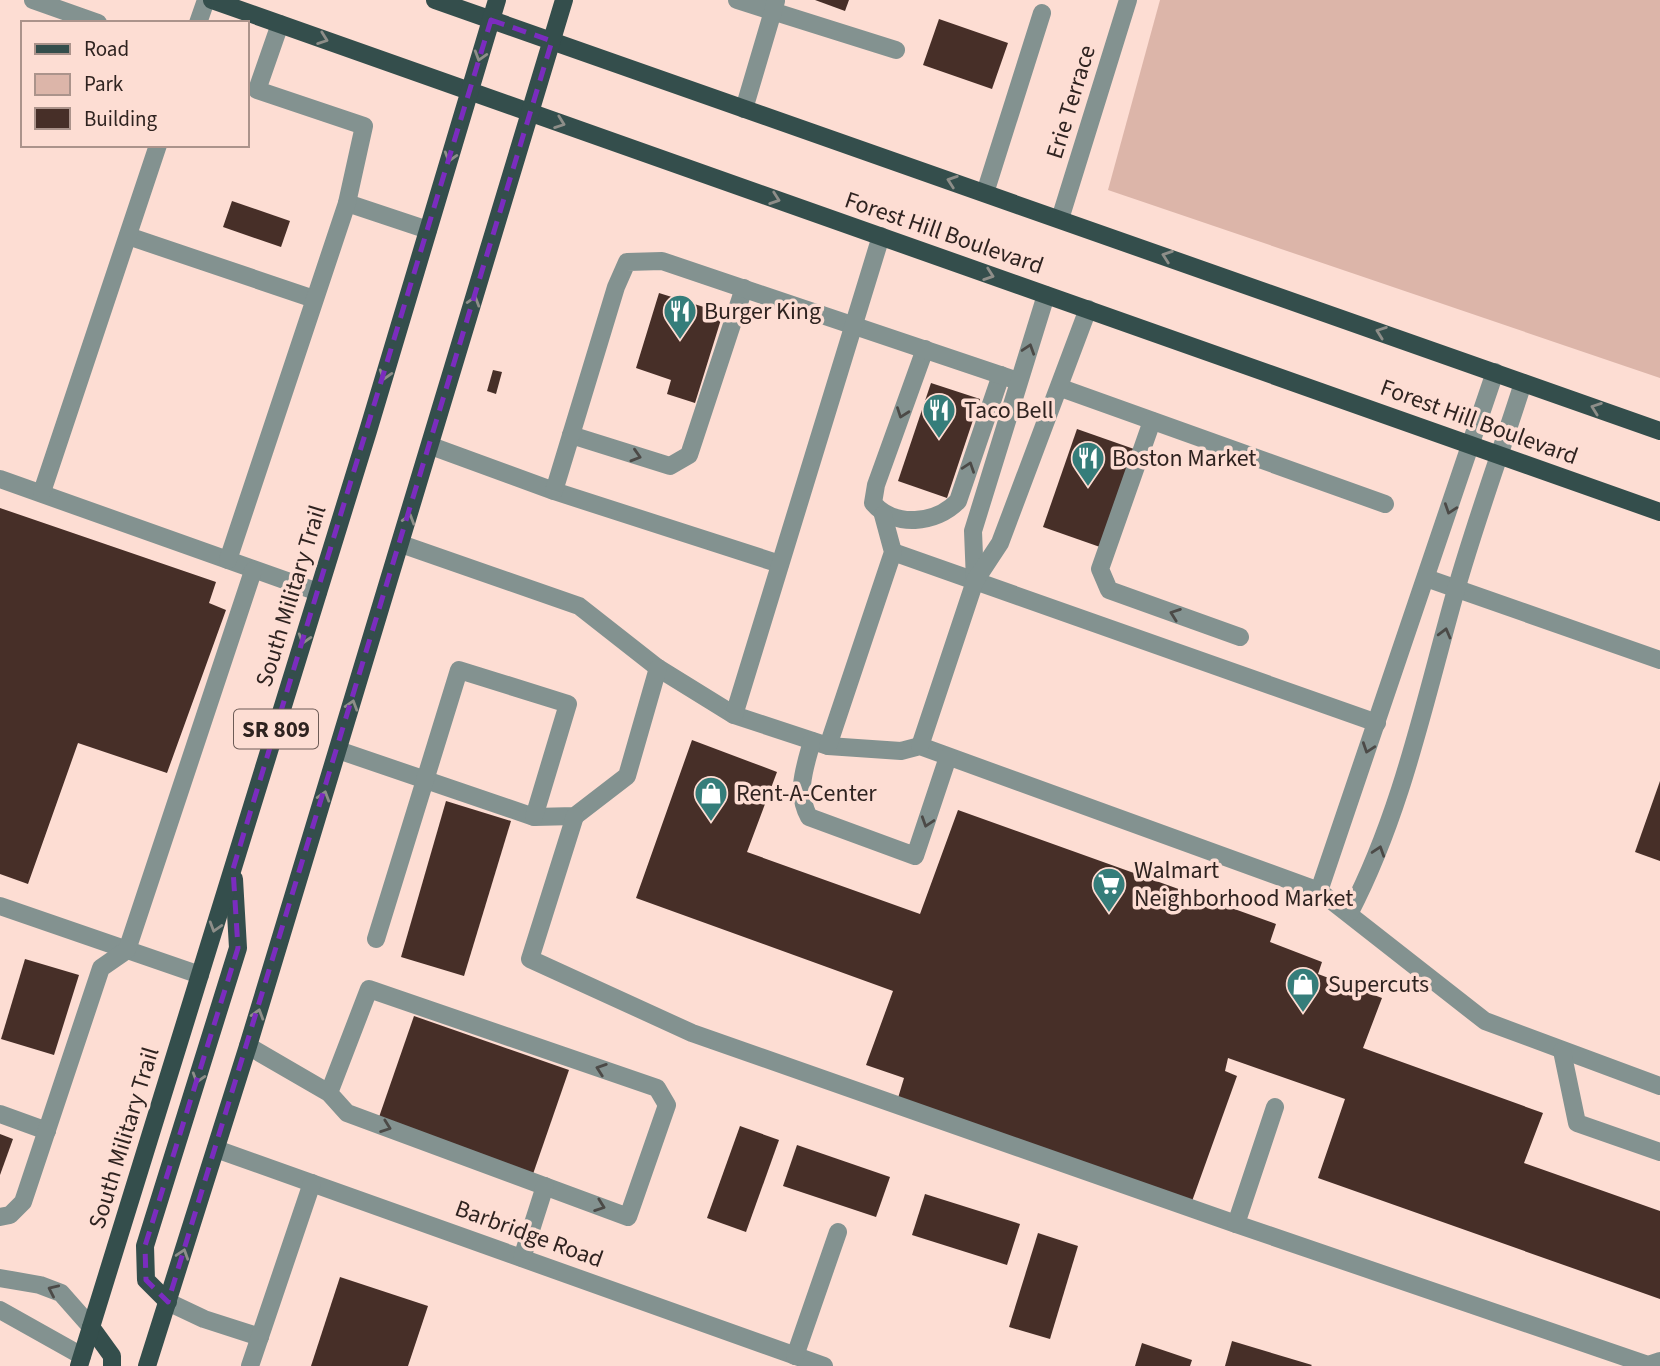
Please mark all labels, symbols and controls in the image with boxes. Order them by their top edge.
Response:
legend [21,21,248,147]
one-way arrow [316,31,328,45]
text: Road [84,34,129,64]
street label: Erie Terrace [1037,41,1105,163]
one-way arrow [474,49,489,61]
text: Park [84,69,124,99]
text: Building [84,104,158,134]
one-way arrow [554,115,566,129]
one-way arrow [443,150,458,162]
one-way arrow [947,175,959,189]
street label: Forest Hill Boulevard [840,183,1048,283]
one-way arrow [768,191,780,205]
one-way arrow [1162,250,1174,264]
one-way arrow [983,267,995,281]
restaurant icon: Burger King [661,292,699,341]
place label: Burger King [704,294,821,329]
one-way arrow [466,295,481,307]
one-way arrow [1376,326,1388,340]
one-way arrow [1020,344,1035,356]
one-way arrow [379,368,394,380]
street label: Forest Hill Boulevard [1375,370,1583,474]
restaurant icon: Taco Bell [920,391,958,440]
place label: Taco Bell [964,393,1054,428]
one-way arrow [1590,403,1602,417]
one-way arrow [896,406,910,418]
restaurant icon: Boston Market [1069,439,1107,488]
place label: Boston Market [1112,441,1256,476]
one-way arrow [630,447,642,462]
one-way arrow [961,461,975,474]
street label: South Military Trail [247,501,335,691]
one-way arrow [1444,503,1458,515]
one-way arrow [400,513,415,525]
one-way arrow [1170,609,1182,623]
one-way arrow [1437,627,1451,639]
one-way arrow [297,633,312,645]
one-way arrow [344,700,358,712]
road number: SR 809 [234,709,318,748]
one-way arrow [1362,741,1376,754]
shop icon: Rent-A-Center [692,774,730,823]
place label: Rent-A-Center [736,776,877,811]
one-way arrow [316,790,331,802]
one-way arrow [921,815,935,827]
one-way arrow [1370,845,1385,857]
place label: Walmart Neighborhood Market [1134,853,1353,916]
supermarket icon: Walmart Neighborhood Market [1090,865,1128,914]
one-way arrow [209,920,224,932]
shop icon: Supercuts [1284,965,1322,1014]
place label: Supercuts [1328,967,1429,1002]
one-way arrow [250,1008,264,1021]
street label: South Military Trail [80,1043,168,1233]
one-way arrow [596,1063,608,1077]
one-way arrow [191,1071,206,1083]
one-way arrow [380,1119,392,1133]
street label: Barbridge Road [450,1191,608,1277]
one-way arrow [593,1198,605,1212]
one-way arrow [175,1249,189,1261]
one-way arrow [48,1284,60,1298]

